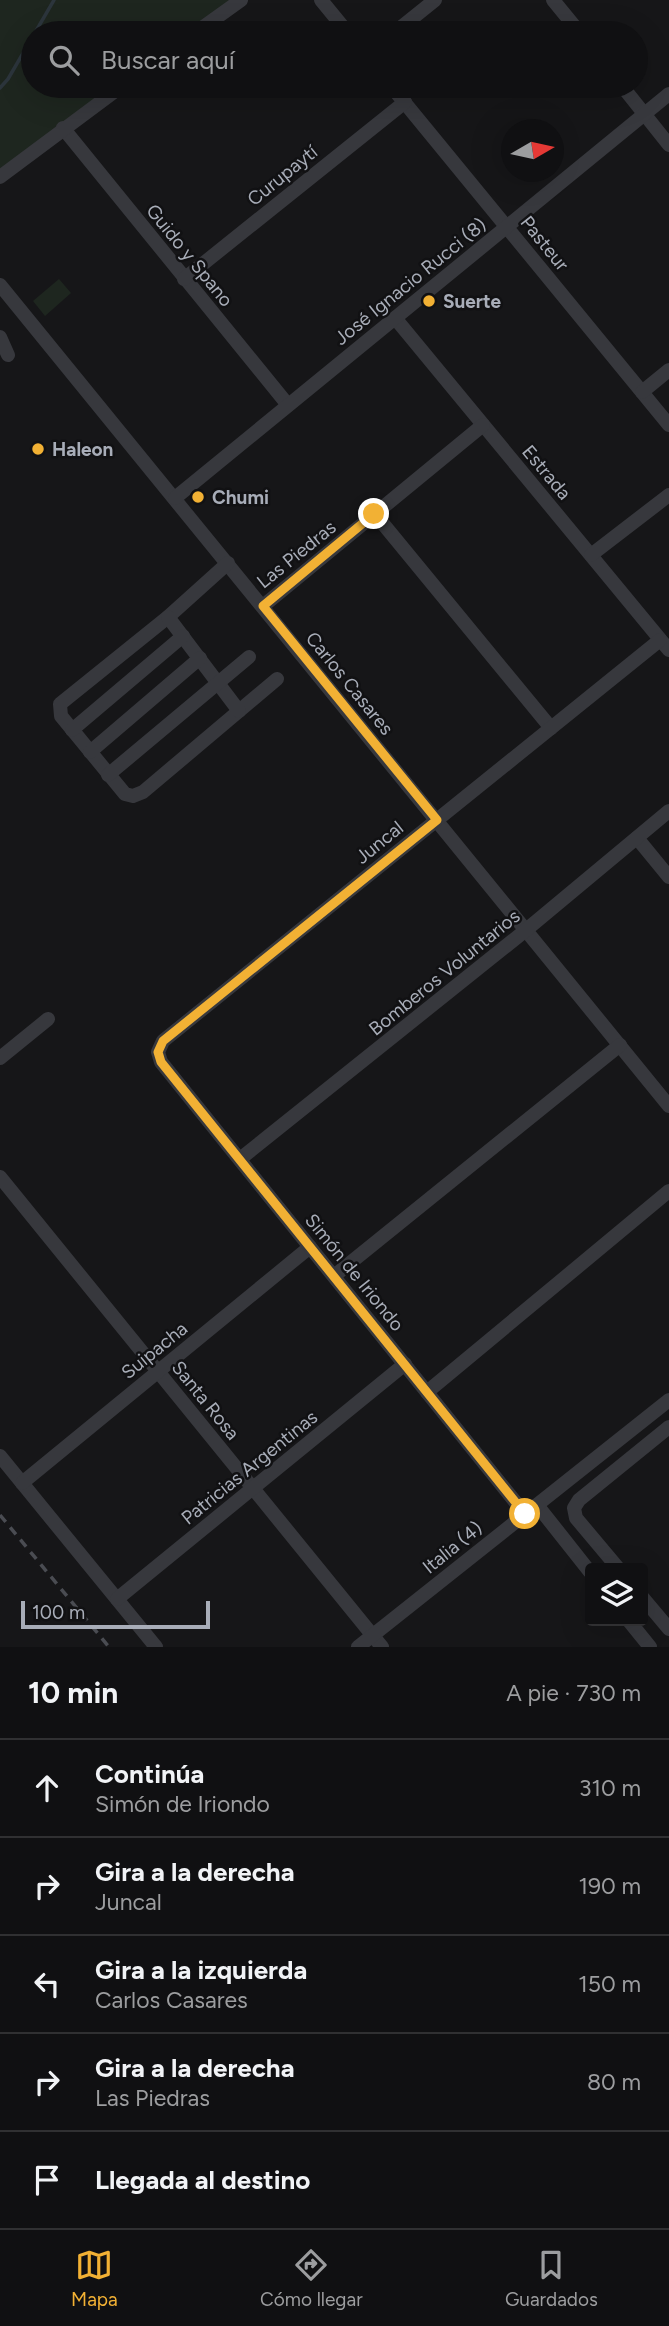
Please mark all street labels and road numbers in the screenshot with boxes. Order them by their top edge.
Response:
street label: Curupaytí [243,139,323,211]
street label: Guido y Spano [141,199,238,311]
street label: Pasteur [516,211,574,276]
street label: José Ignacio Rucci (8) [330,213,491,350]
street label: Estrada [517,440,576,504]
street label: Las Piedras [252,515,341,593]
street label: Carlos Casares [301,627,398,740]
street label: Juncal [351,816,408,869]
street label: Bomberos Voluntarios [364,904,525,1040]
street label: Simón de Iriondo [300,1209,409,1336]
street label: Suipacha [117,1317,192,1384]
street label: Santa Rosa [167,1356,244,1444]
street label: Patricias Argentinas [177,1405,322,1529]
street label: Italia (4) [418,1516,487,1578]

